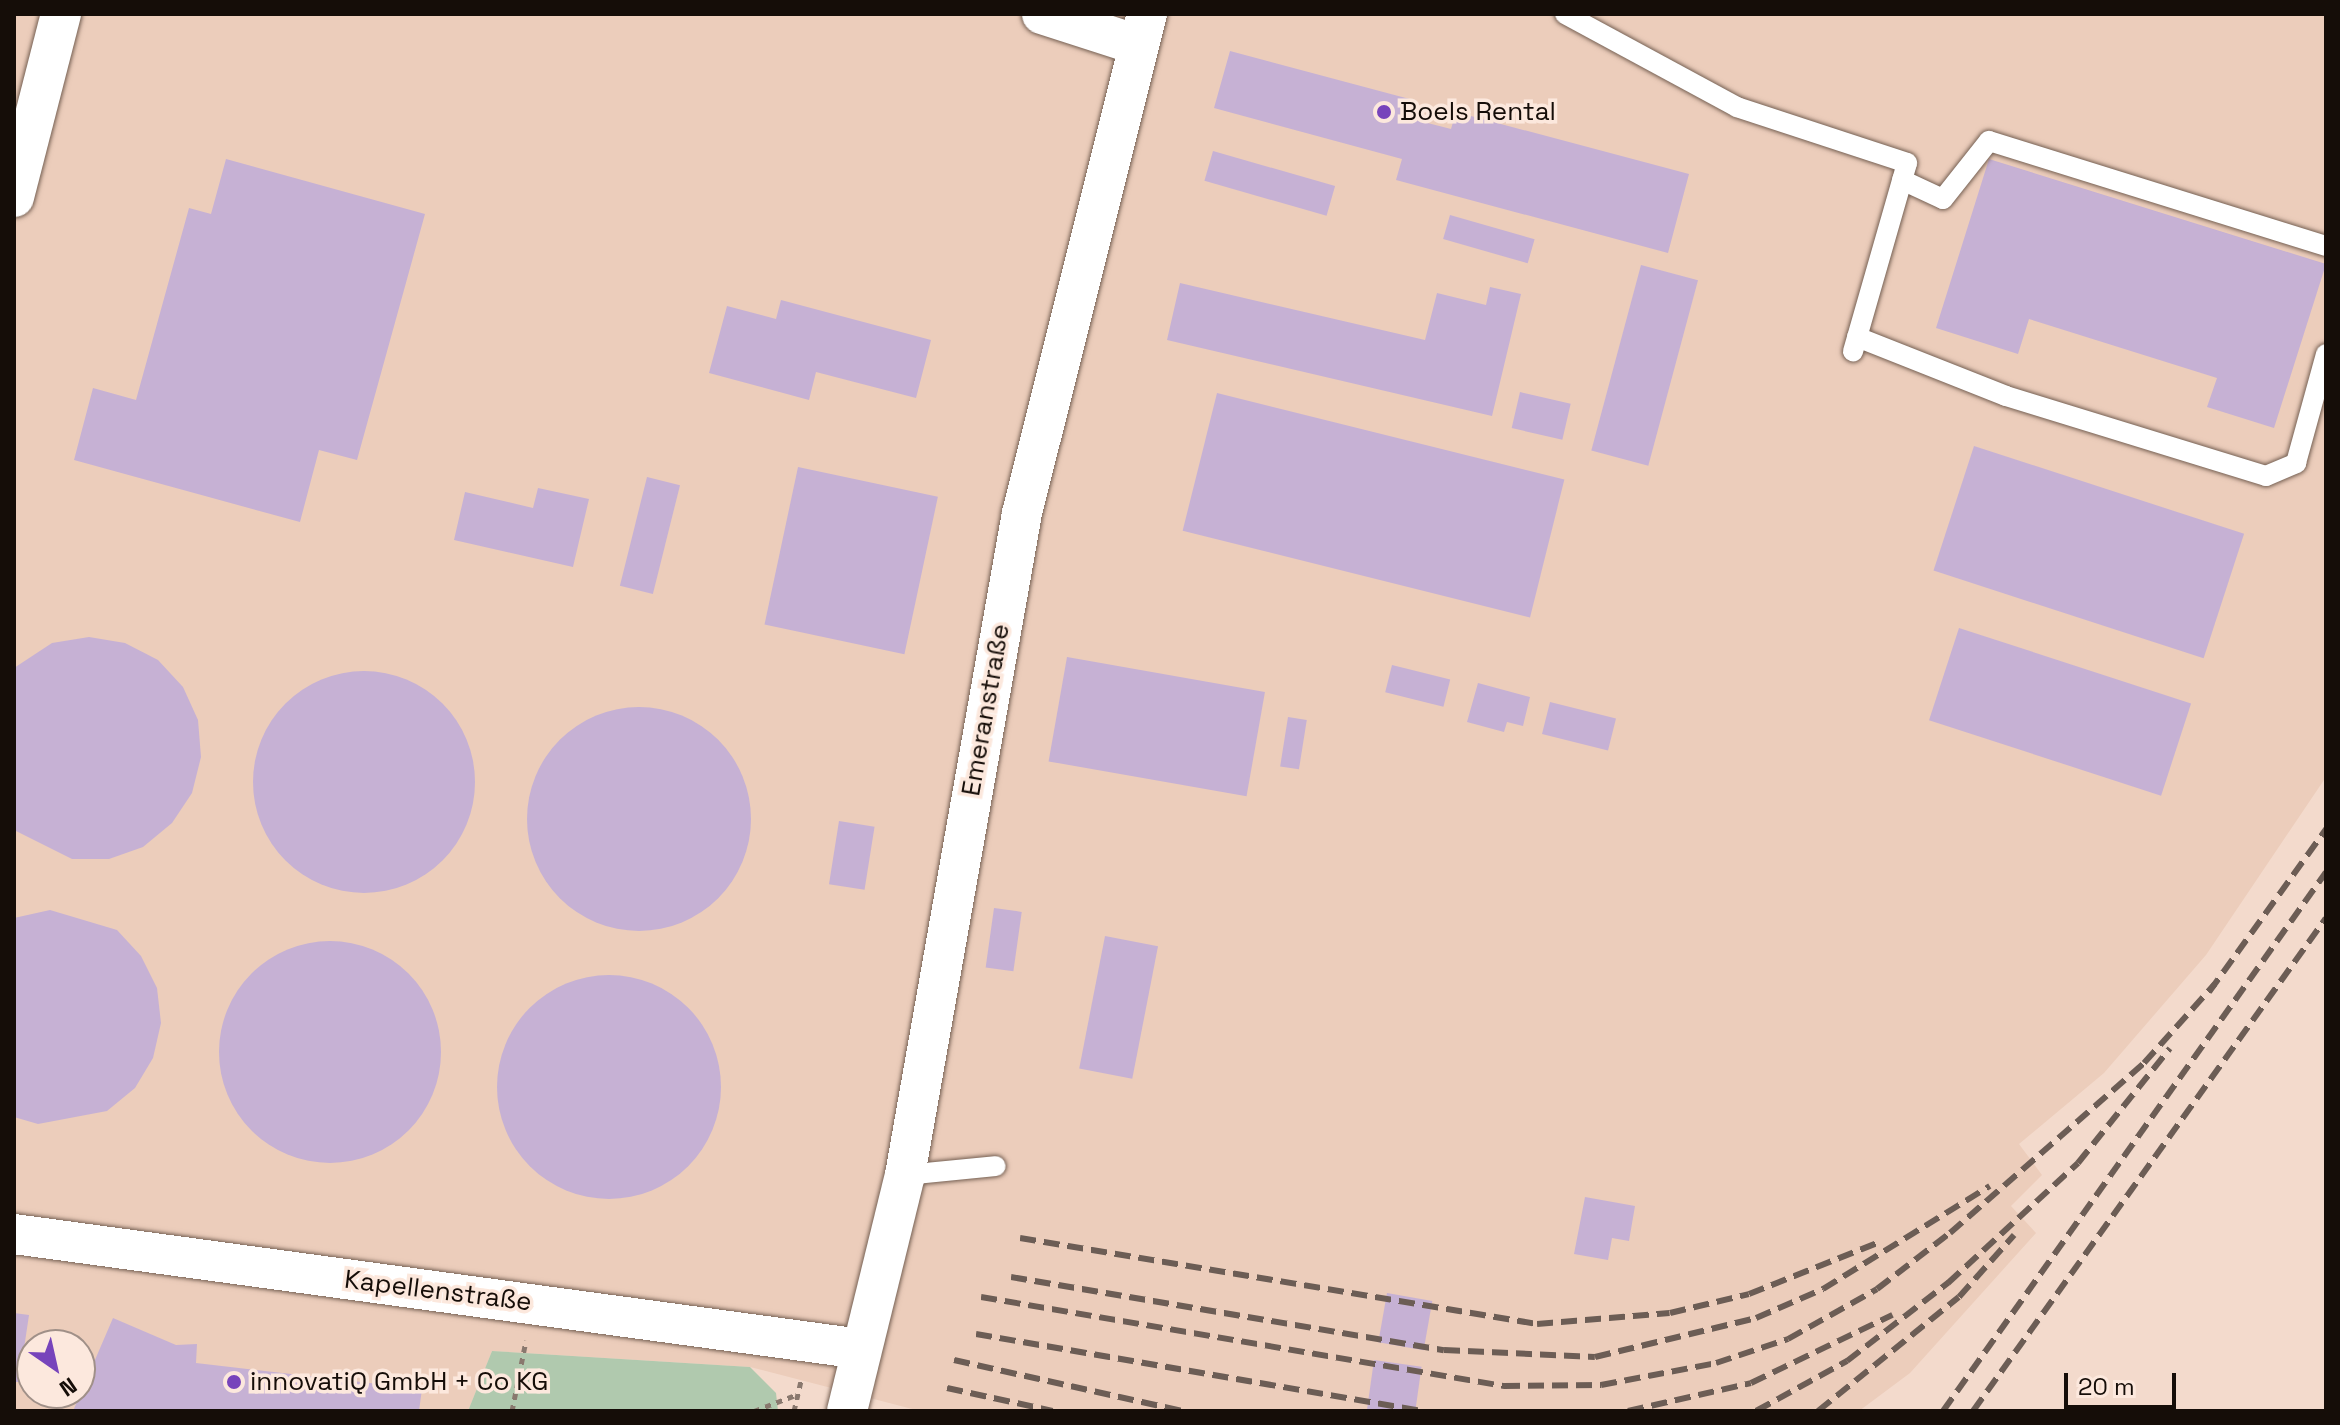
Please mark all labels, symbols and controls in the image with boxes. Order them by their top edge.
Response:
place label: Boels Rental [1400,96,1556,128]
marker: Boels Rental [1375,103,1393,121]
street label: Emeranstraße [956,622,1016,798]
street label: Kapellenstraße [343,1264,533,1318]
north arrow [16,1329,96,1409]
scale bar [2068,1357,2180,1407]
place label: innovatiQ GmbH + Co KG [250,1366,548,1398]
text: 20 m [2078,1371,2135,1402]
text: N [54,1372,82,1403]
marker: innovatiQ GmbH + Co KG [225,1373,243,1391]

